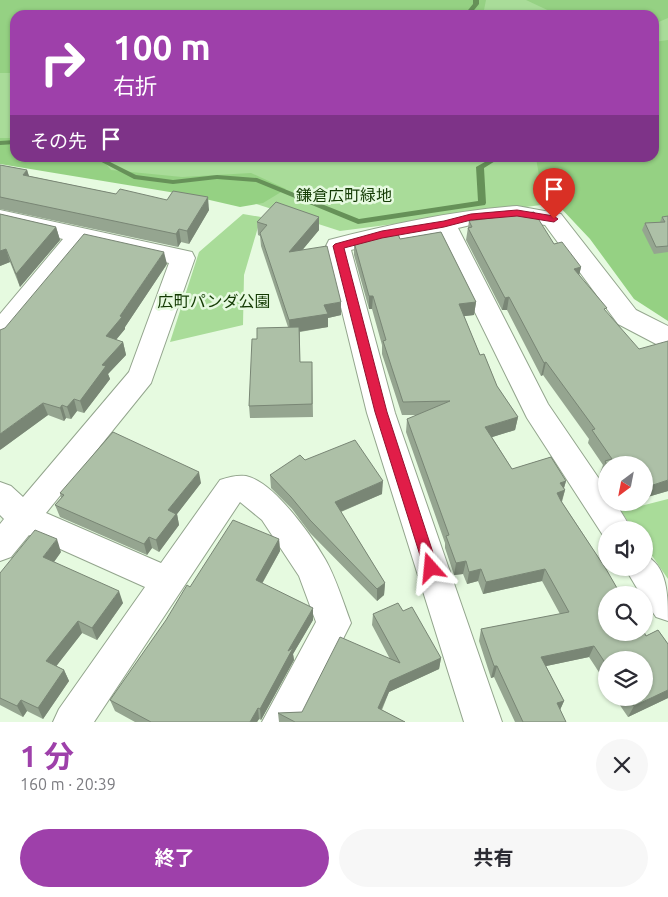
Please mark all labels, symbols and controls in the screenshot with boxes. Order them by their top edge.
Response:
text: 100 m [113,27,211,67]
icon: right [30,30,95,95]
text: 右折 [113,73,157,98]
icon: arrive [97,125,125,153]
text: その先 [30,130,87,152]
pin [533,168,575,219]
icon: arrive [540,175,568,203]
park label: 鎌倉広町緑地 [296,186,392,204]
park label: 広町パンダ公園 [158,292,270,310]
north arrow [598,456,652,511]
map controls [598,456,653,706]
button: sound [598,521,653,576]
position arrow [404,541,456,593]
button: search [598,586,653,641]
button: layers [598,651,653,706]
text: 1 分 [20,739,74,773]
button: close [596,739,648,791]
text: 160 m · 20:39 [20,775,116,793]
button: 終了 [20,829,329,887]
button: 共有 [339,829,648,887]

